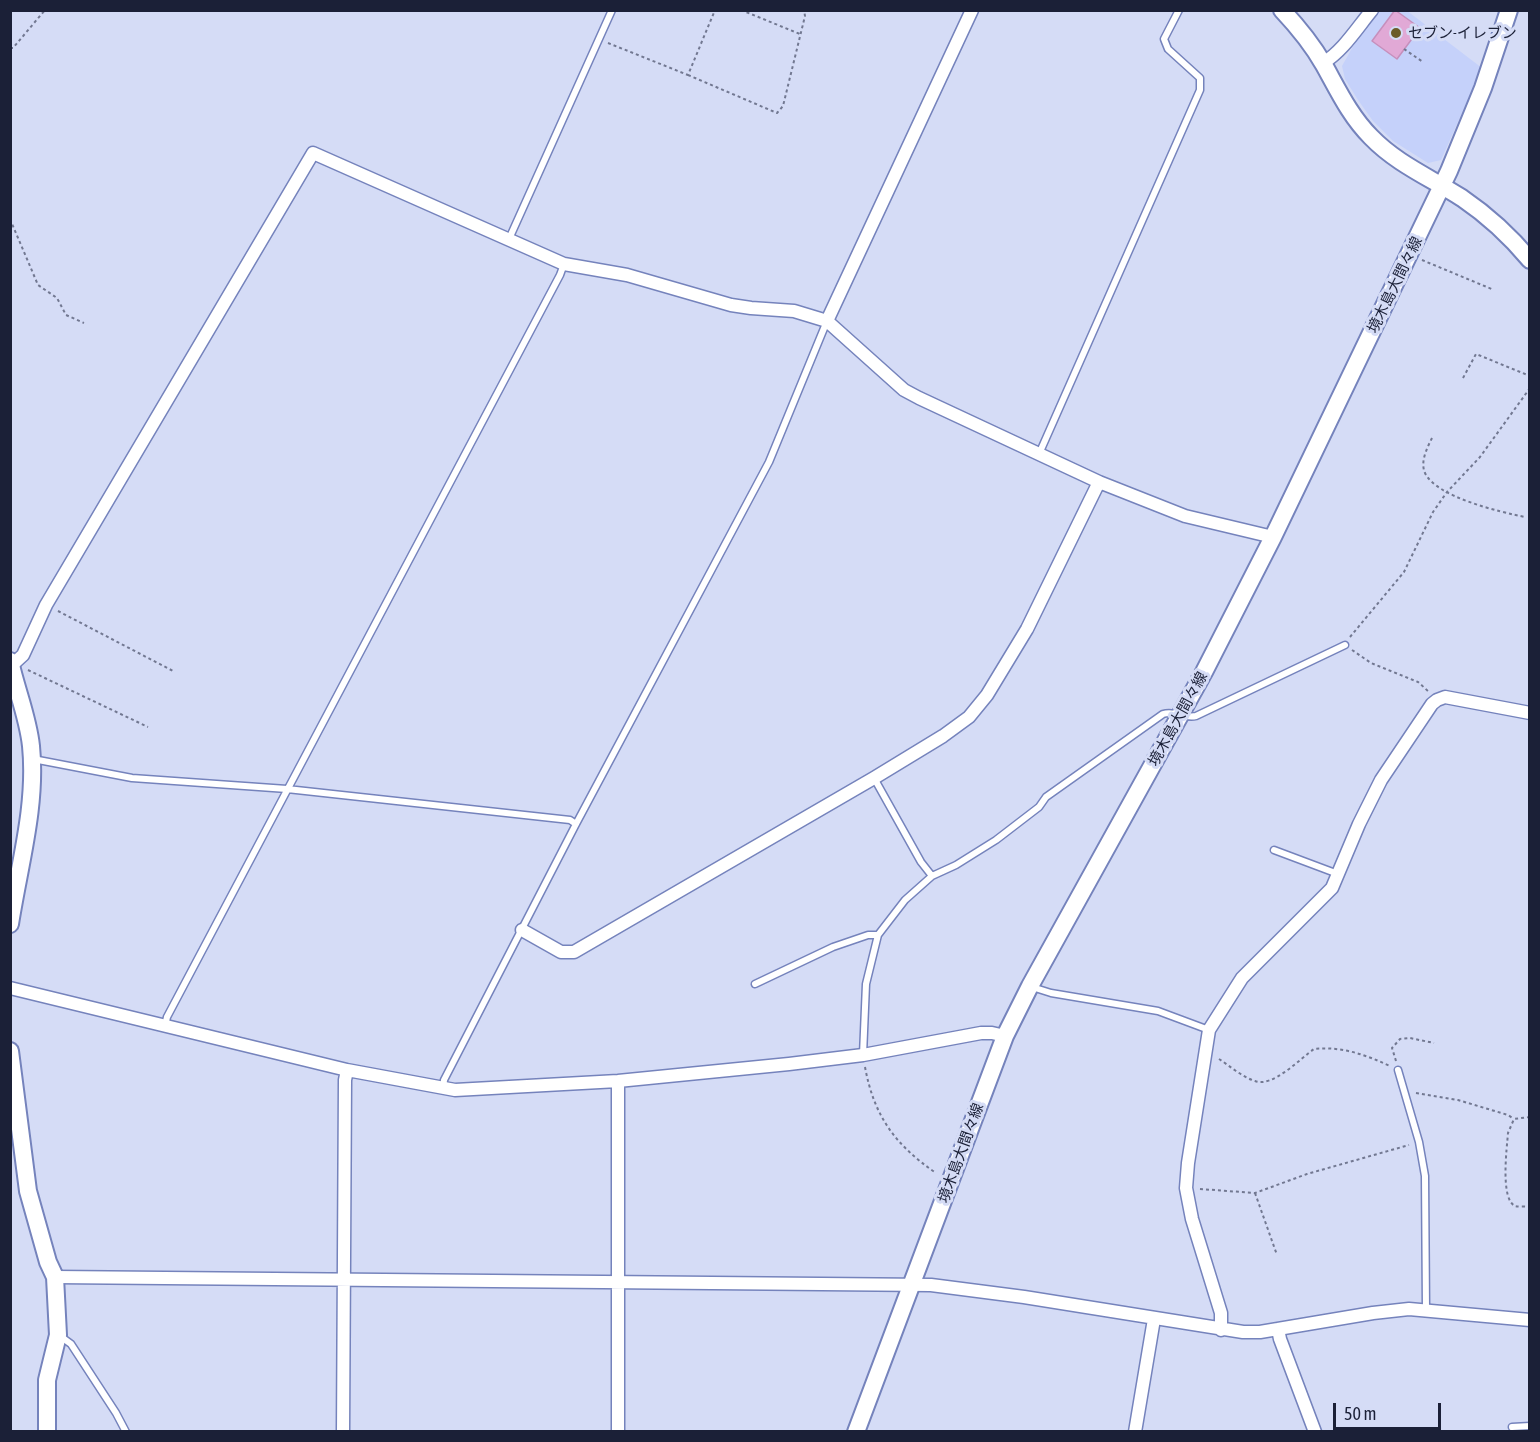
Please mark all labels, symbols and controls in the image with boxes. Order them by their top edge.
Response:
place label: セブン-イレブン [1408,24,1517,42]
marker: セブン-イレブン [1389,26,1403,40]
street label: 境木島大間々線 [1364,234,1426,336]
street label: 境木島大間々線 [1145,669,1211,769]
street label: 境木島大間々線 [935,1101,987,1205]
scale bar [1336,1391,1444,1429]
text: 50 m [1344,1403,1376,1424]

